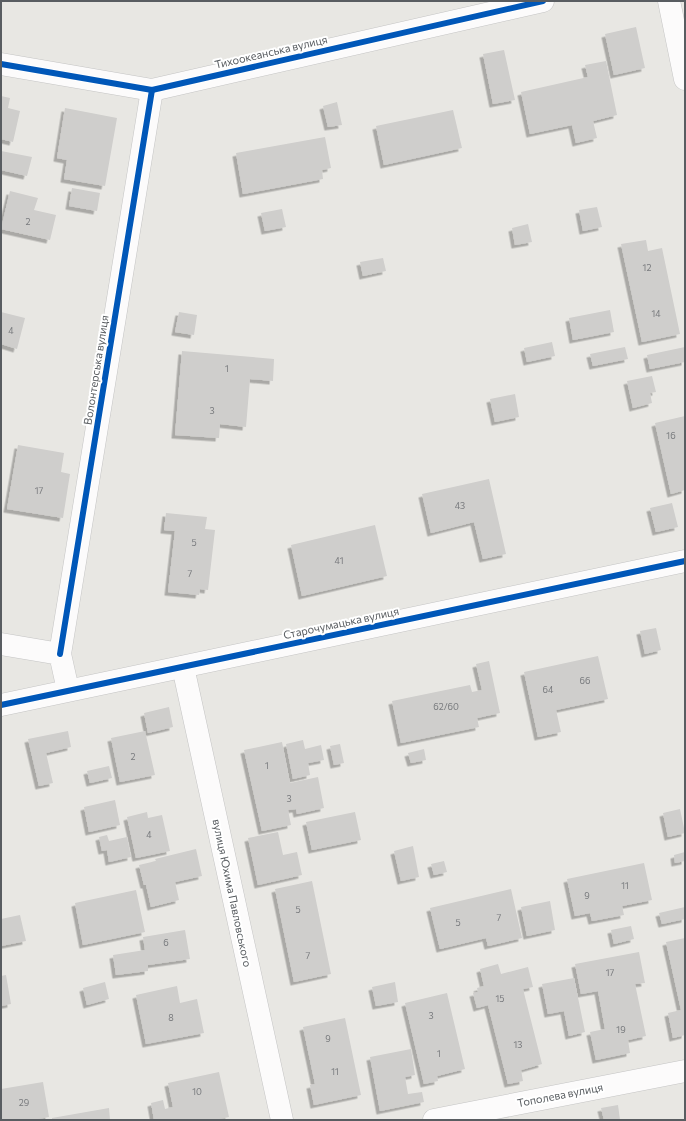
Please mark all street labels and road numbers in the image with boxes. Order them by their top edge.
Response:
street label: Тихоокеанська вулиця [213,32,329,71]
street label: Волонтерська вулиця [80,314,111,426]
street label: Старочумацька вулиця [282,604,400,641]
street label: вулиця Юхима Павловського [210,818,255,968]
street label: Тополева вулиця [516,1080,604,1109]

